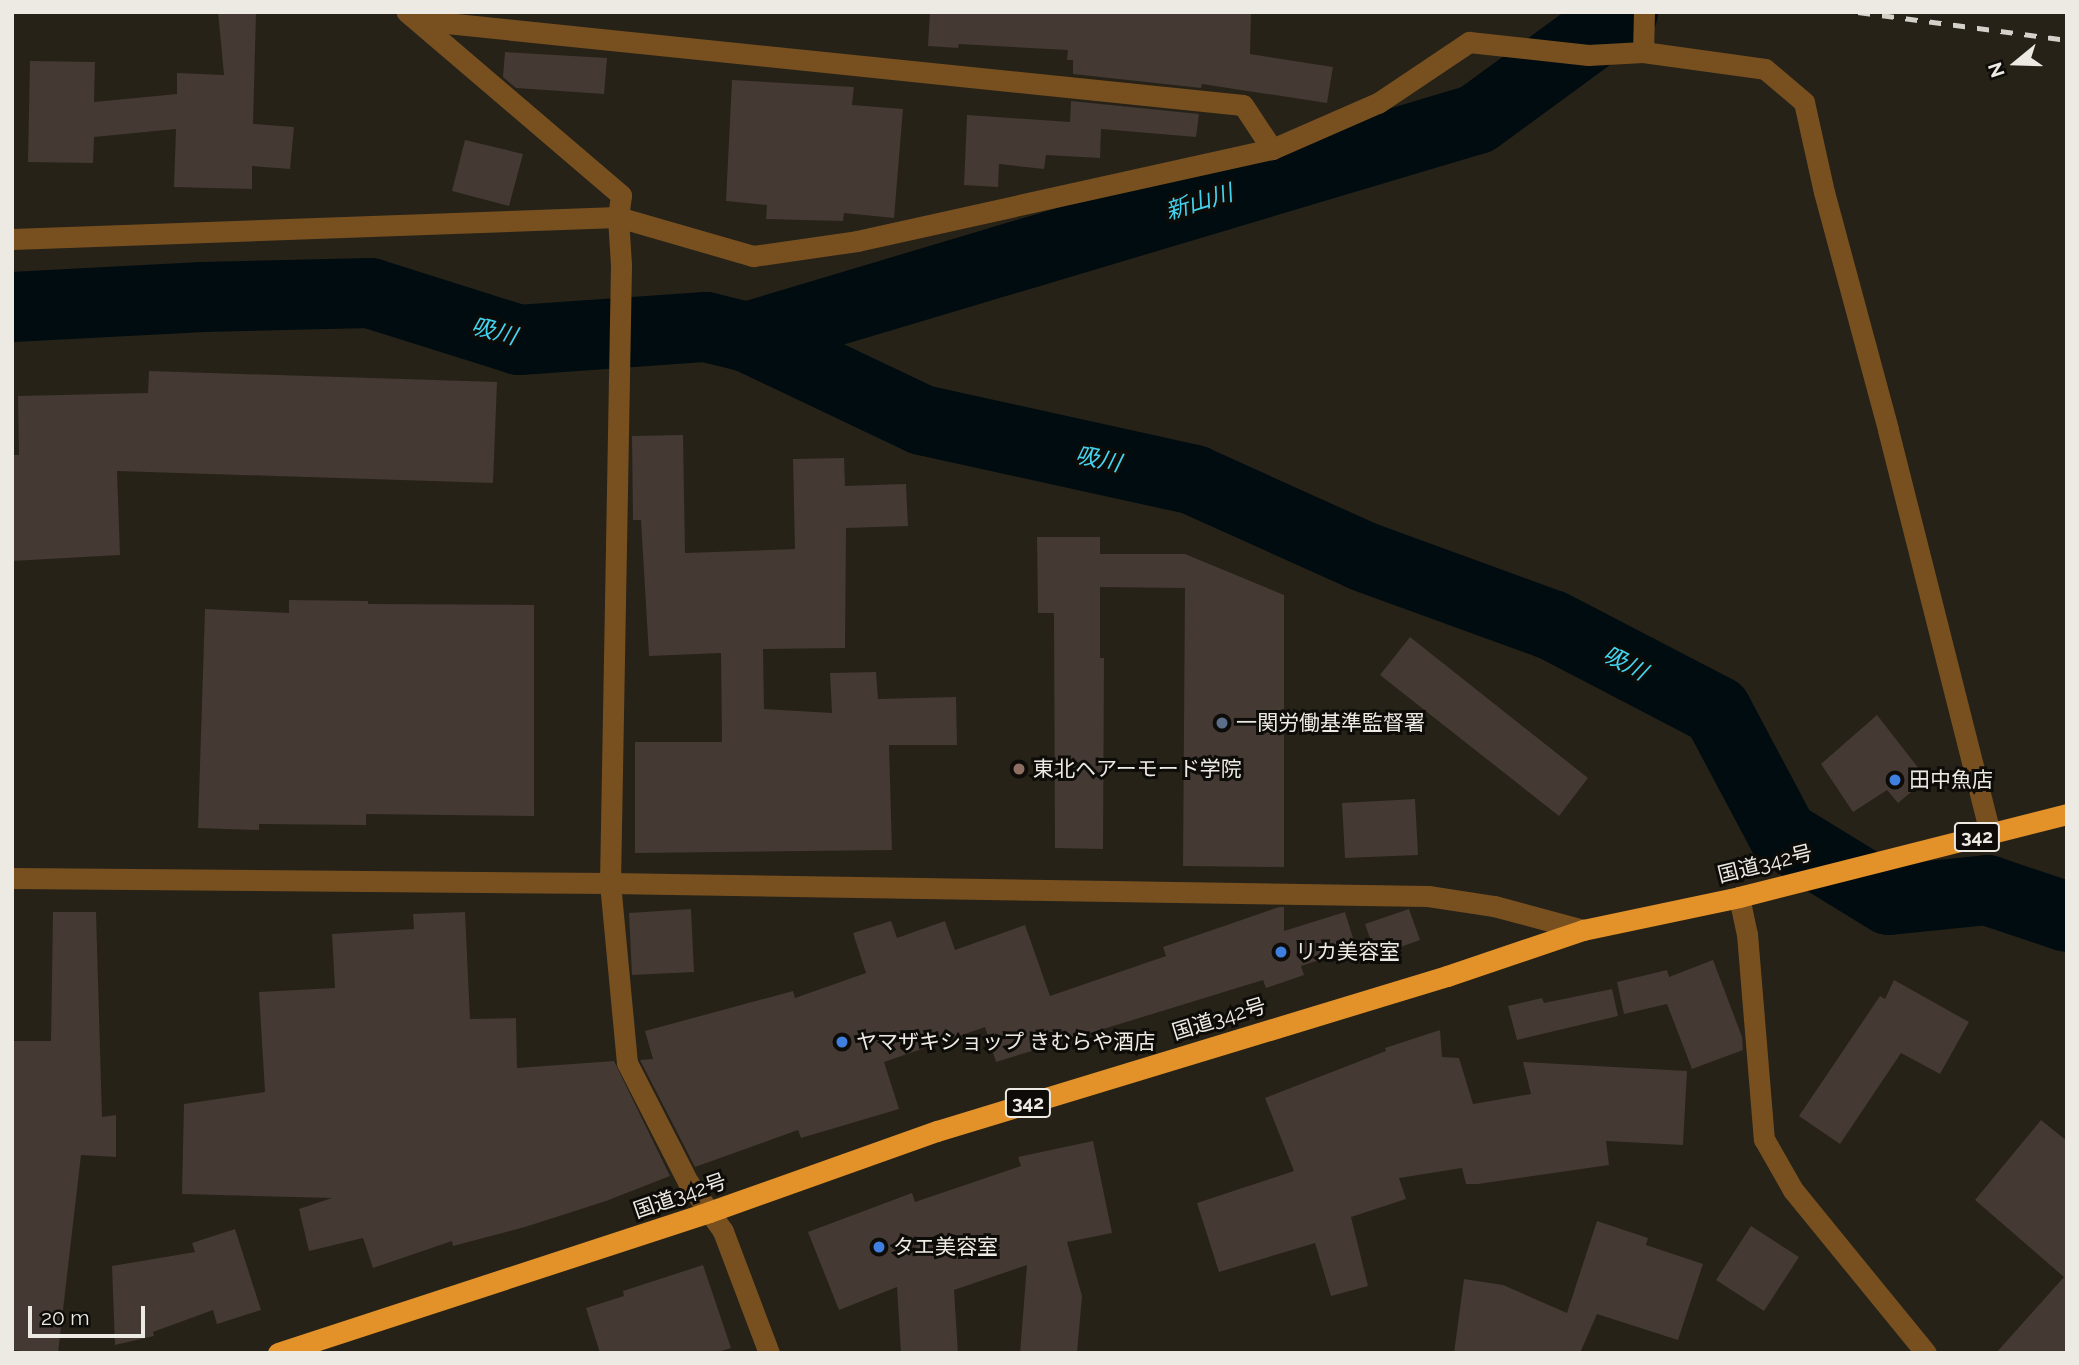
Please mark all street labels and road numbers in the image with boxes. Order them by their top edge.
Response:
road number: 342 [1952,822,2002,852]
street label: 国道342号 [1715,840,1815,888]
street label: 国道342号 [1169,993,1269,1045]
road number: 342 [1004,1088,1052,1119]
street label: 国道342号 [630,1168,730,1224]

